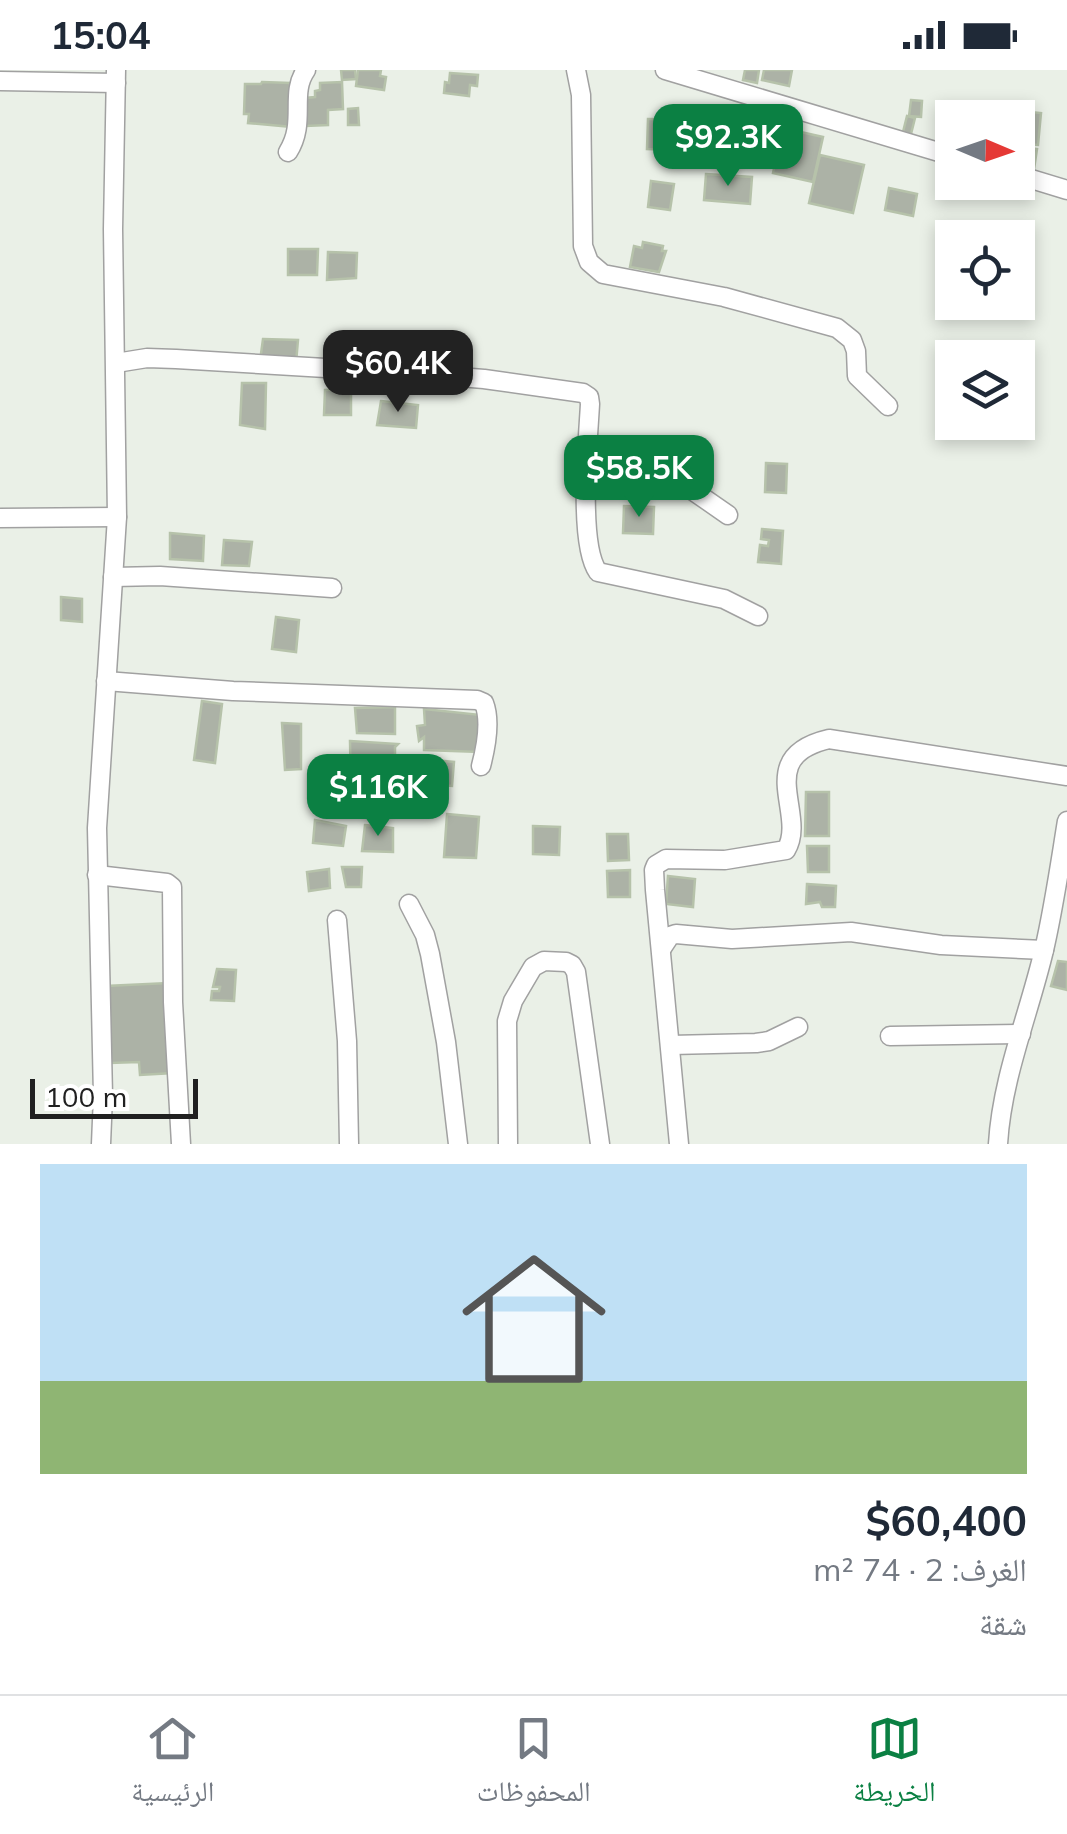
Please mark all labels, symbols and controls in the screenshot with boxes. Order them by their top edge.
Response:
text: 15:04 [50,11,151,59]
north arrow [935,100,1035,200]
map controls [935,100,1035,440]
pin: $92.3K [647,104,809,189]
text: $92.3K [675,116,781,156]
button: locate [935,220,1035,320]
pin: $60.4K [317,330,479,415]
button: layers [935,340,1035,440]
text: $60.4K [345,342,451,382]
pin: $58.5K [558,435,720,520]
text: $58.5K [586,447,692,487]
pin: $116K [308,754,448,839]
text: $116K [329,766,427,806]
scale bar [30,1074,198,1118]
text: 100 m [45,1079,127,1114]
icon: home [444,1229,624,1409]
text: $60,400 [865,1494,1027,1547]
text: الغرف: 2 · 74 m² [813,1549,1027,1589]
text: شقة [979,1603,1027,1643]
tab: الرئيسية [131,1711,214,1819]
tab: المحفوظات [477,1711,591,1819]
tab: الخريطة [853,1711,936,1819]

